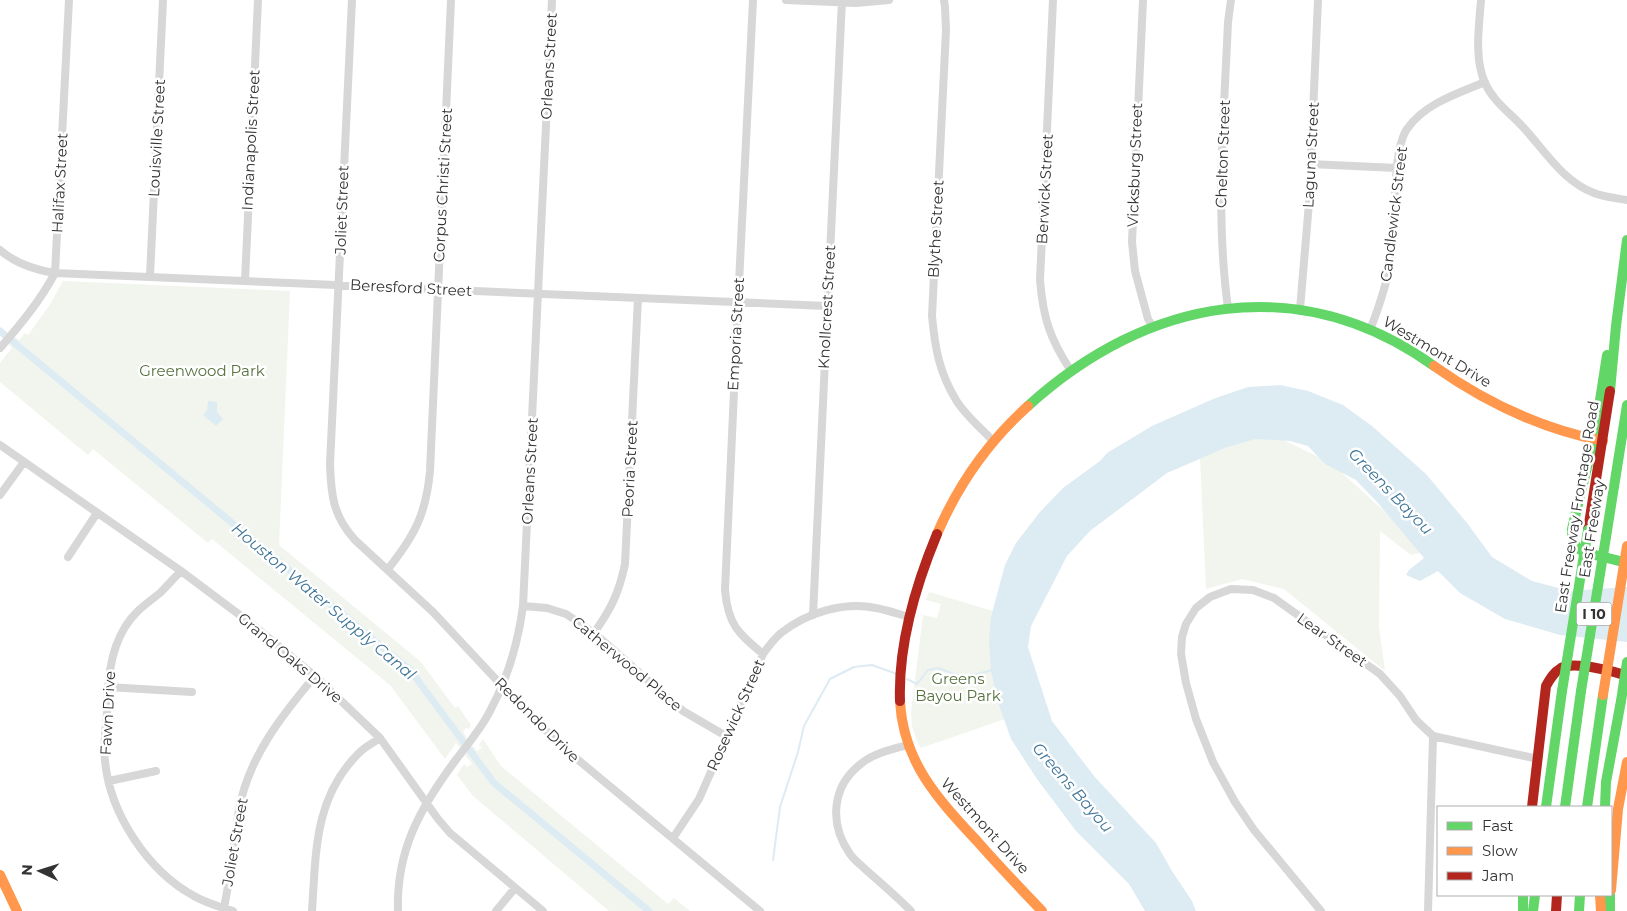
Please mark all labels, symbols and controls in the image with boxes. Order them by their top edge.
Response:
street label: Orleans Street [536,12,561,120]
street label: Indianapolis Street [237,69,264,211]
street label: Louisville Street [144,79,169,197]
street label: Chelton Street [1211,99,1234,208]
street label: Laguna Street [1298,101,1323,209]
street label: Vicksburg Street [1123,103,1146,227]
street label: Corpus Christi Street [429,107,456,263]
street label: Halifax Street [47,132,72,234]
street label: Berwick Street [1032,133,1057,245]
street label: Candlewick Street [1376,145,1411,283]
street label: Joliet Street [330,165,353,256]
street label: Blythe Street [923,180,948,278]
street label: Knollcrest Street [814,244,839,369]
street label: Beresford Street [350,275,473,300]
street label: Emporia Street [723,277,748,391]
street label: Westmont Drive [1380,312,1495,391]
park label: Greenwood Park [139,361,265,380]
street label: East Freeway Frontage Road [1551,400,1603,614]
street label: Orleans Street [517,417,542,525]
street label: Peoria Street [617,420,642,518]
water label: Greens Bayou [1345,444,1437,539]
street label: East Freeway [1575,479,1609,579]
water label: Houston Water Supply Canal [228,519,420,684]
road number: I 10 [1576,602,1612,626]
street label: Grand Oaks Drive [234,608,347,707]
street label: Lear Street [1293,608,1371,671]
street label: Catherwood Place [568,612,686,715]
street label: Rosewick Street [702,656,769,774]
park label: Greens Bayou Park [915,669,1001,705]
street label: Fawn Drive [96,670,119,756]
street label: Redondo Drive [491,673,584,766]
water label: Greens Bayou [1028,739,1117,836]
street label: Westmont Drive [937,774,1034,878]
street label: Joliet Street [217,796,252,889]
legend [1437,806,1612,896]
text: Fast [1482,816,1513,835]
text: Slow [1482,841,1518,860]
north arrow [15,846,65,896]
text: N [18,864,36,876]
text: Jam [1481,866,1514,885]

